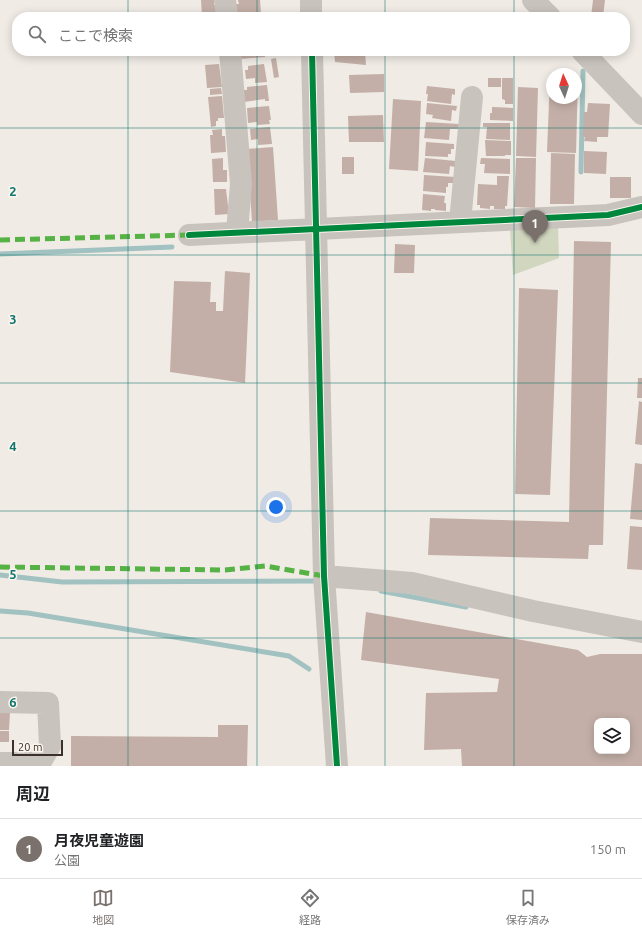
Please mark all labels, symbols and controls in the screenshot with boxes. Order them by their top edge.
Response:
search box [12,12,630,56]
icon: search [26,23,48,45]
text: ここで検索 [58,27,133,44]
north arrow [546,68,582,104]
text: 2 [9,184,17,198]
pin: 1 [522,210,548,243]
text: 3 [9,312,17,326]
text: 4 [9,439,17,453]
your location [266,497,286,517]
text: 5 [9,567,17,581]
text: 6 [9,695,17,709]
map controls [594,718,630,754]
button: layers [594,718,630,754]
scale bar [12,738,63,757]
text: 20 m [18,741,42,753]
text: 周辺 [16,784,50,803]
text: 月夜児童遊園 [54,832,144,849]
text: 1 [25,842,33,856]
text: 150 m [590,842,626,856]
text: 公園 [54,853,80,867]
tab: 地図 [92,887,114,927]
tab: 経路 [299,887,321,927]
tab: 保存済み [506,887,550,927]

